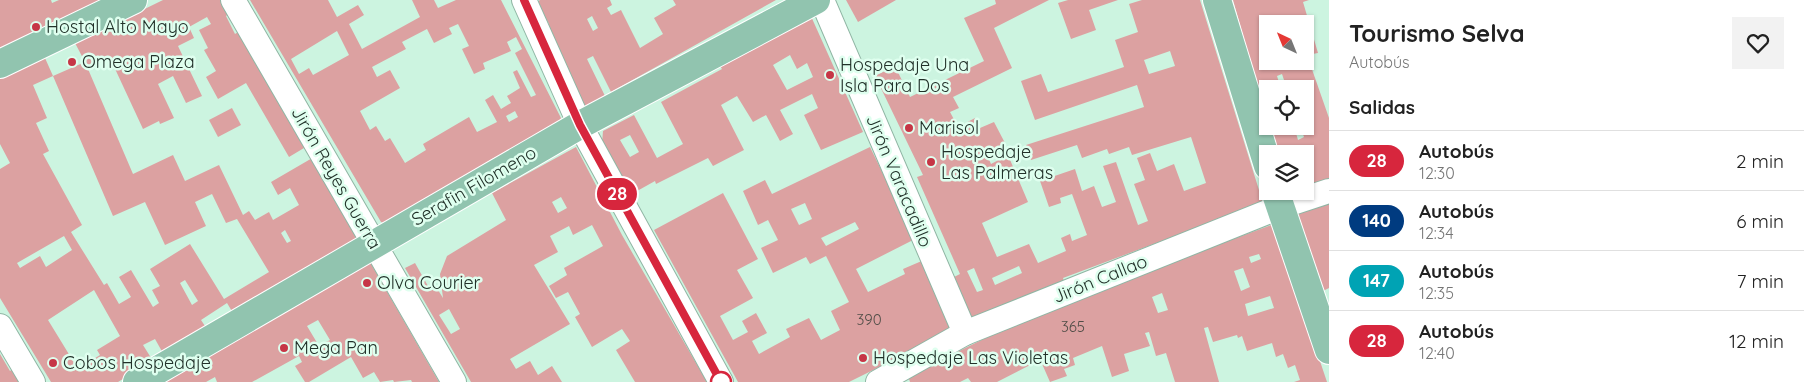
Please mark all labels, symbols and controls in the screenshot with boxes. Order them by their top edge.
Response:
place label: Hostal Alto Mayo [46,15,189,38]
north arrow [1259,15,1314,70]
map controls [1259,15,1314,200]
button: heart [1732,17,1784,69]
text: Tourismo Selva [1349,18,1525,48]
marker: Hostal Alto Mayo [30,21,42,33]
place label: Omega Plaza [82,50,195,73]
text: Autobús [1349,52,1410,72]
place label: Hospedaje Una Isla Para Dos [840,53,969,97]
marker: Omega Plaza [66,56,78,68]
marker: Hospedaje Una Isla Para Dos [824,69,836,81]
button: locate [1259,80,1314,135]
text: Salidas [1349,95,1415,119]
street label: Jirón Reyes Guerra [286,103,387,253]
street label: Jirón Varacadillo [861,111,938,250]
place label: Marisol [919,116,979,139]
marker: Marisol [903,122,915,134]
text: Autobús [1419,139,1494,163]
place label: Hospedaje Las Palmeras [941,140,1053,184]
street label: Serafin Filomeno [407,141,540,231]
button: layers [1259,145,1314,200]
text: 28 [1366,149,1387,172]
text: 2 min [1736,149,1784,173]
marker: Hospedaje Las Palmeras [925,156,937,168]
text: 12:30 [1419,163,1455,183]
line badge: 28 [594,178,640,210]
text: 28 [607,182,627,205]
text: Autobús [1419,199,1494,223]
text: 140 [1362,209,1391,232]
text: 6 min [1736,209,1784,233]
text: 12:34 [1419,223,1454,243]
street label: Jirón Callao [1049,249,1150,308]
text: Autobús [1419,259,1494,283]
text: 147 [1363,269,1390,292]
text: 7 min [1737,269,1784,293]
place label: Olva Courier [377,271,481,294]
marker: Olva Courier [361,277,373,289]
text: 12:35 [1419,283,1454,303]
house number: 390 [856,310,882,329]
house number: 365 [1061,317,1085,336]
text: Autobús [1419,319,1494,343]
text: 28 [1366,329,1387,352]
text: 12 min [1729,329,1784,353]
place label: Mega Pan [294,336,378,359]
marker: Mega Pan [278,342,290,354]
text: 12:40 [1419,343,1455,363]
place label: Hospedaje Las Violetas [873,346,1068,369]
place label: Cobos Hospedaje [63,351,211,374]
marker: Hospedaje Las Violetas [857,352,869,364]
marker: Cobos Hospedaje [47,357,59,369]
unlabelled marker [710,371,732,382]

